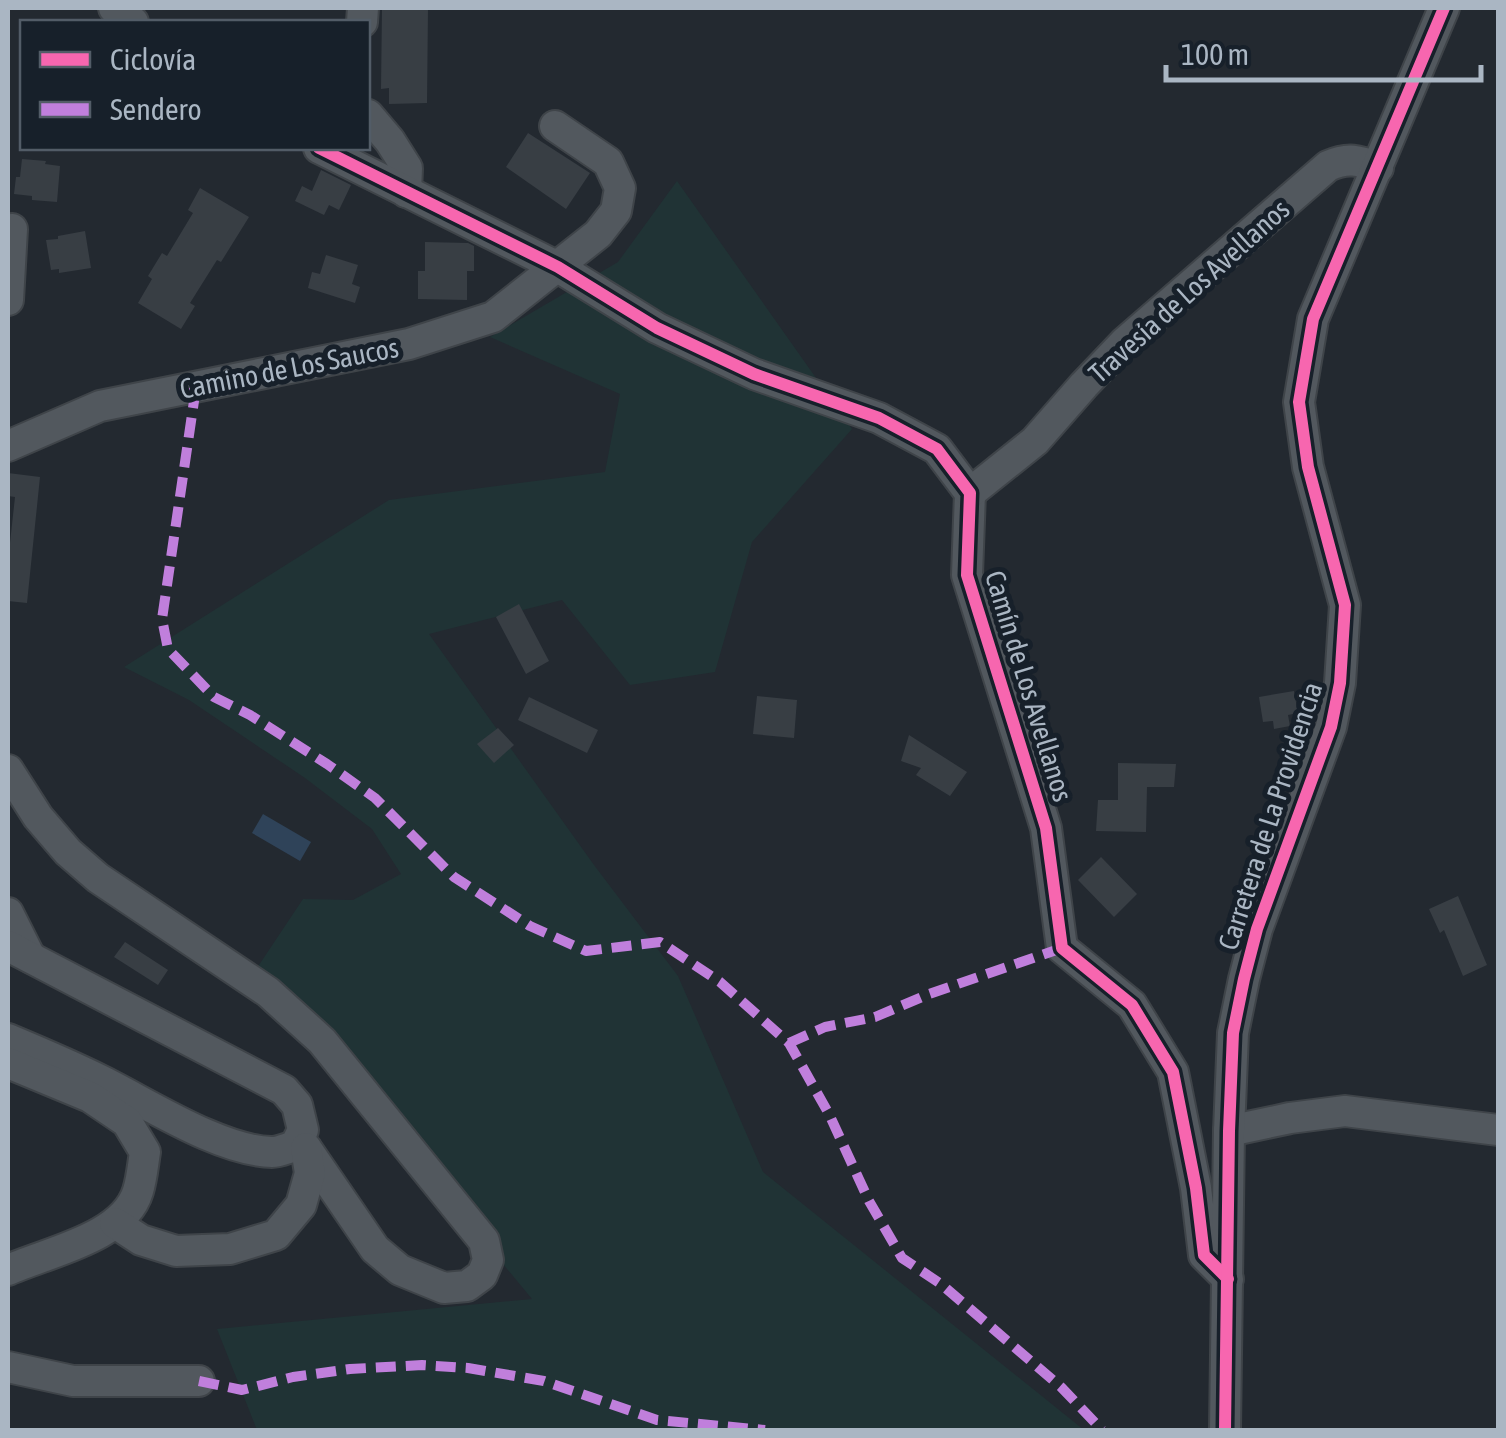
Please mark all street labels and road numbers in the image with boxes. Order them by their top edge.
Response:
street label: Travesía de Los Avellanos [1082,193,1296,389]
street label: Camino de Los Saucos [177,331,401,405]
street label: Camín de Los Avellanos [979,567,1079,805]
street label: Carretera de La Providencia [1212,678,1328,954]

